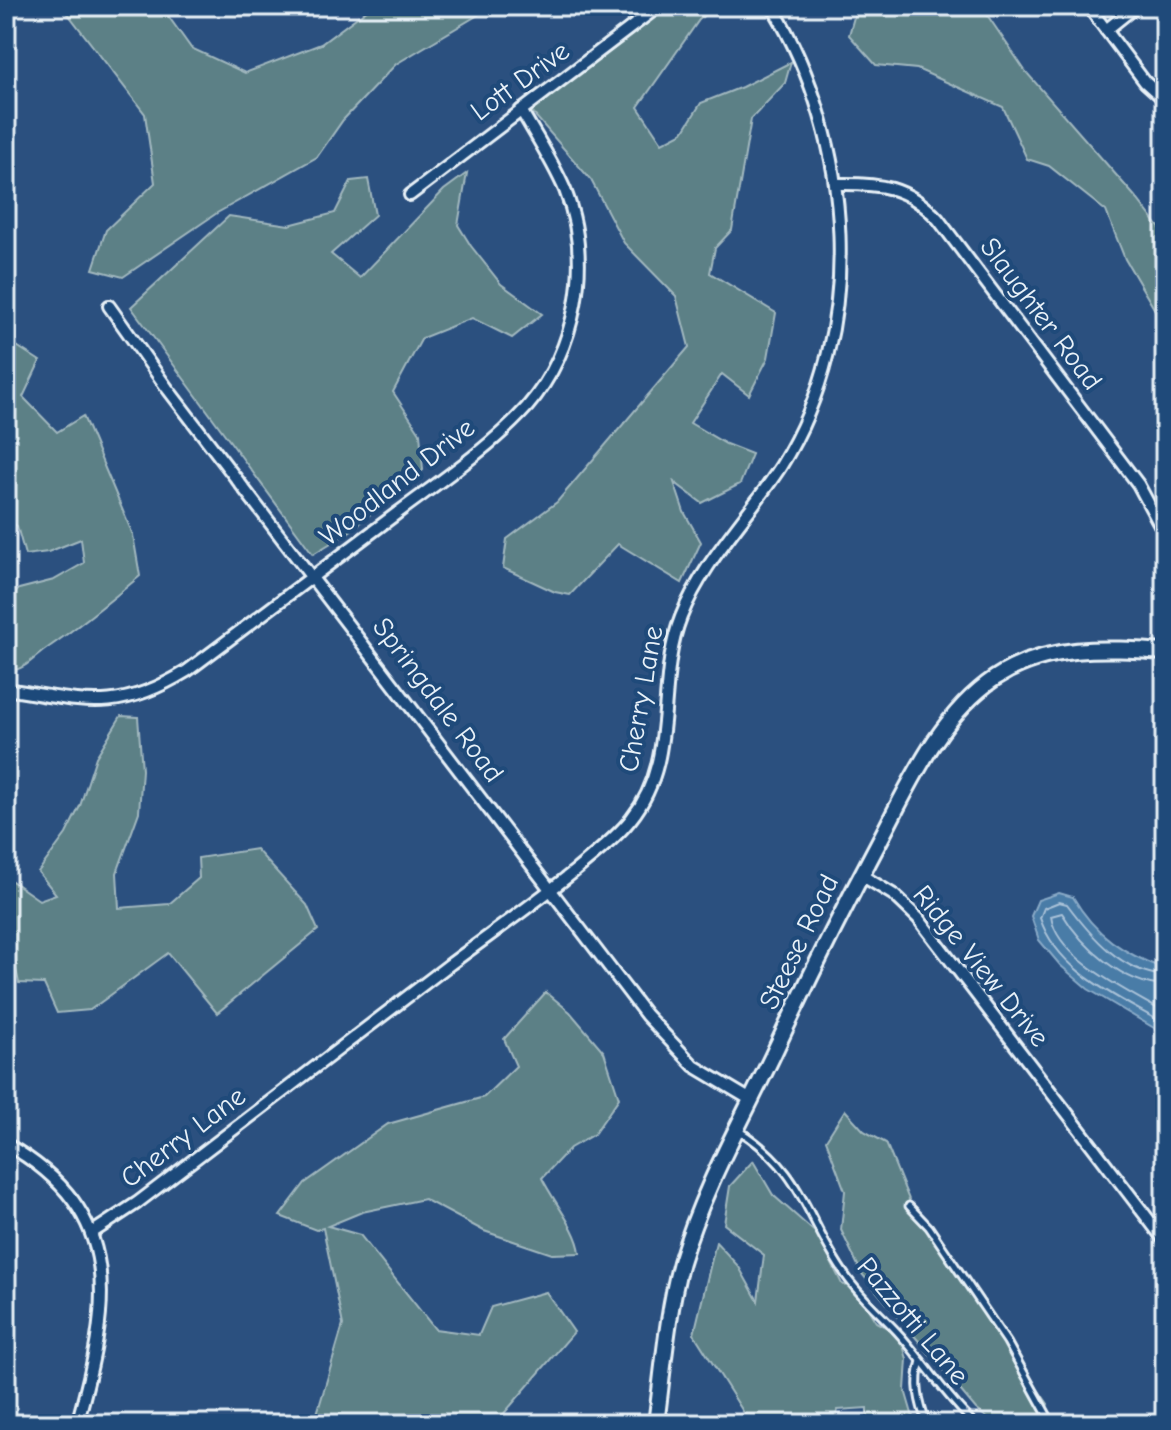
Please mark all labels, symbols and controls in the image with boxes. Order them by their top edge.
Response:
street label: Lott Drive [465,35,575,127]
street label: Slaughter Road [973,232,1109,396]
street label: Woodland Drive [313,411,481,553]
street label: Springdale Road [366,612,510,788]
street label: Cherry Lane [612,623,670,775]
street label: Steese Road [753,869,845,1015]
street label: Ridge View Drive [906,879,1056,1053]
street label: Cherry Lane [114,1080,252,1194]
street label: Pazzotti Lane [850,1251,976,1391]

